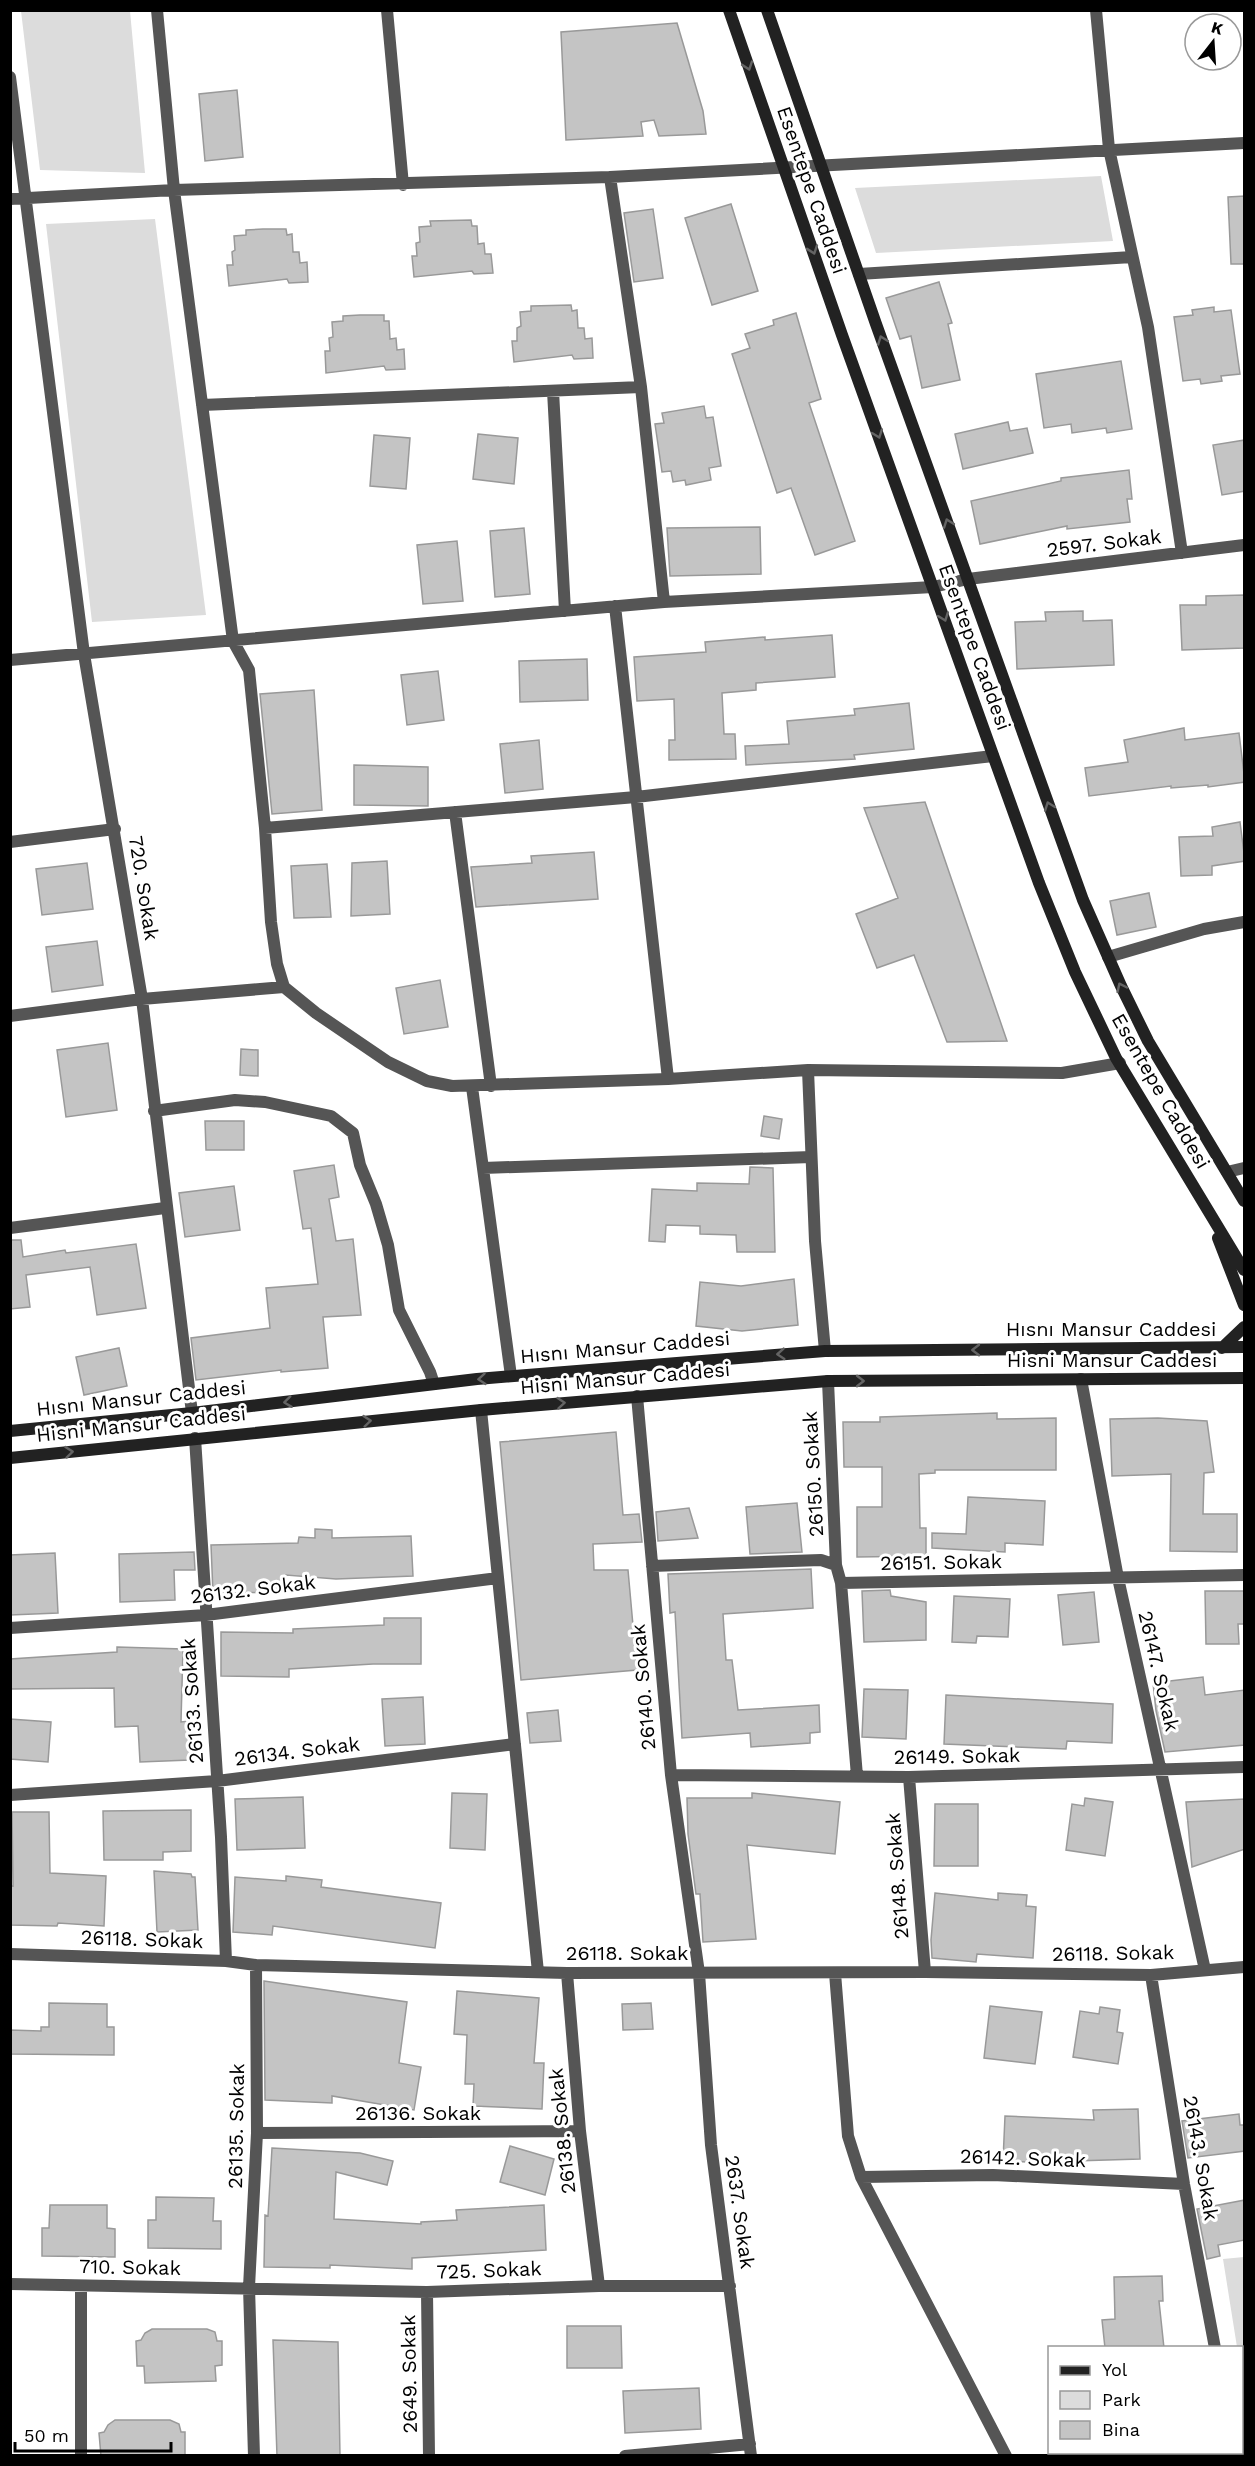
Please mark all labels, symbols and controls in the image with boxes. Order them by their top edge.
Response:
north arrow [1183,12,1243,72]
text: K [1209,17,1225,39]
one-way arrow [741,60,754,71]
street label: Esentepe Caddesi [772,103,852,277]
one-way arrow [805,244,818,255]
one-way arrow [876,335,889,346]
one-way arrow [870,428,883,439]
one-way arrow [942,518,955,529]
street label: 2597. Sokak [1045,524,1163,562]
street label: Esentepe Caddesi [934,560,1016,734]
one-way arrow [936,611,949,622]
one-way arrow [1043,801,1056,812]
street label: 720. Sokak [124,834,164,942]
one-way arrow [1117,982,1129,993]
street label: Esentepe Caddesi [1107,1009,1215,1173]
street label: Hısnı Mansur Caddesi [1006,1317,1216,1341]
street label: Hısnı Mansur Caddesi [519,1326,731,1368]
one-way arrow [972,1344,981,1356]
one-way arrow [777,1347,786,1360]
street label: Hisni Mansur Caddesi [1007,1348,1217,1372]
street label: Hisni Mansur Caddesi [519,1357,731,1399]
one-way arrow [478,1372,487,1385]
street label: Hısnı Mansur Caddesi [35,1375,247,1421]
one-way arrow [856,1375,865,1387]
one-way arrow [284,1395,293,1407]
one-way arrow [557,1397,566,1410]
street label: Hisni Mansur Caddesi [35,1401,247,1447]
street label: 26150. Sokak [798,1410,828,1538]
one-way arrow [363,1415,372,1428]
one-way arrow [64,1446,73,1459]
street label: 26151. Sokak [880,1549,1002,1575]
street label: 26132. Sokak [189,1569,317,1609]
street label: 26147. Sokak [1133,1608,1185,1734]
street label: 26140. Sokak [626,1623,660,1751]
street label: 26133. Sokak [176,1637,208,1765]
street label: 26134. Sokak [233,1731,361,1771]
street label: 26149. Sokak [893,1743,1021,1769]
street label: 26148. Sokak [881,1812,913,1940]
street label: 26118. Sokak [80,1925,204,1953]
street label: 26118. Sokak [1052,1940,1174,1966]
street label: 26118. Sokak [566,1941,688,1965]
street label: 26135. Sokak [223,2063,249,2189]
street label: 26138. Sokak [543,2067,581,2195]
street label: 26143. Sokak [1178,2094,1224,2222]
street label: 26136. Sokak [355,2101,481,2125]
street label: 26142. Sokak [959,2144,1087,2172]
street label: 2637. Sokak [720,2154,760,2270]
street label: 710. Sokak [79,2254,181,2280]
street label: 725. Sokak [436,2256,542,2284]
street label: 2649. Sokak [396,2314,422,2434]
legend [1048,2346,1243,2454]
text: Yol [1102,2359,1128,2380]
text: Park [1102,2389,1141,2410]
scale bar [15,2415,171,2453]
text: Bina [1102,2419,1140,2440]
text: 50 m [24,2425,69,2446]

